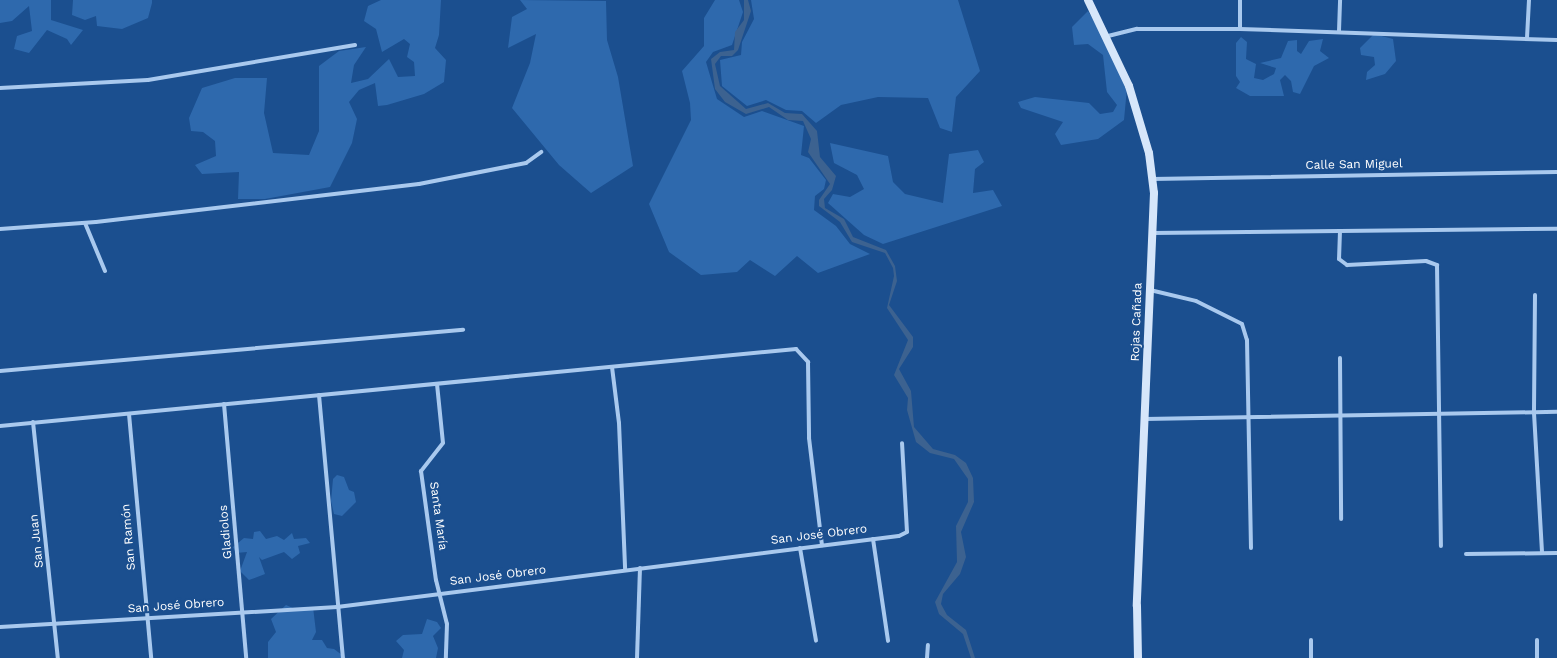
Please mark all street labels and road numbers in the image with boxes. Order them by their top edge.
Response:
street label: Calle San Miguel [1305,157,1403,173]
street label: Rojas Cañada [1128,282,1146,362]
street label: Santa María [426,481,450,551]
street label: San Ramón [119,503,139,571]
street label: Gladiolos [216,504,236,560]
street label: San Juan [27,513,47,569]
street label: San José Obrero [770,522,868,548]
street label: San José Obrero [449,563,547,589]
street label: San José Obrero [127,595,225,617]

